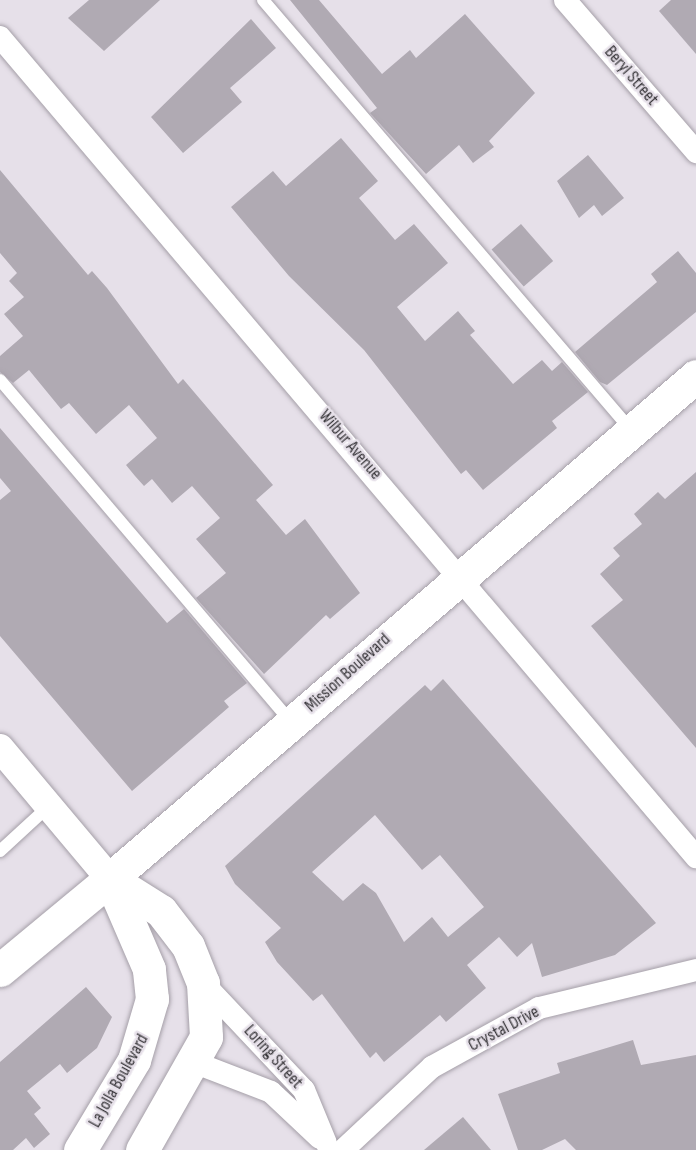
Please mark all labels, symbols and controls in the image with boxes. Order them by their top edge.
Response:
street label: Beryl Street [599,42,663,110]
street label: Wilbur Avenue [314,406,386,484]
street label: Mission Boulevard [301,629,395,717]
street label: Crystal Drive [465,1001,543,1057]
street label: Loring Street [239,1021,307,1093]
street label: La Jolla Boulevard [84,1030,154,1132]

